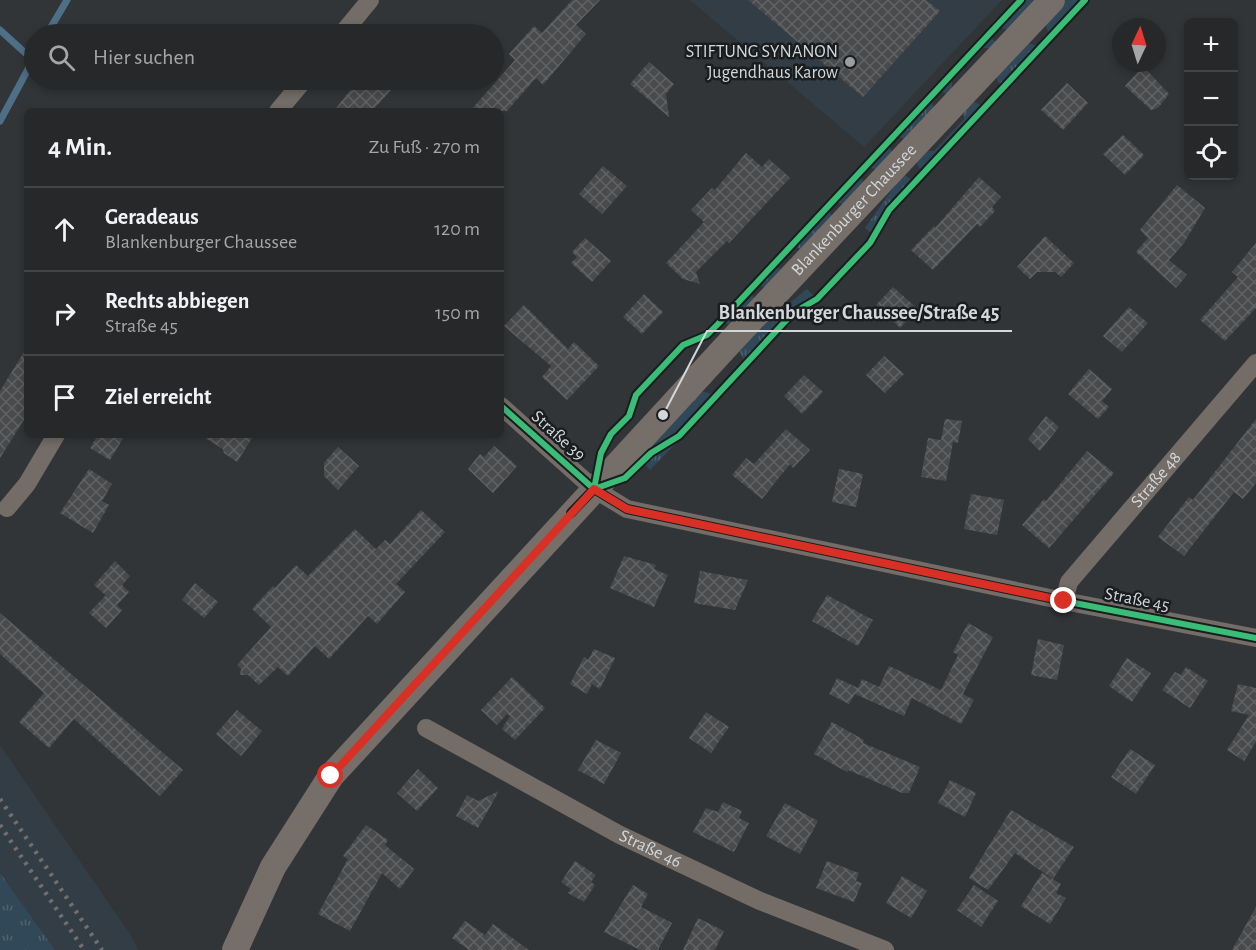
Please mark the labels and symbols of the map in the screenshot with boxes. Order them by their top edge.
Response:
north arrow [1112,18,1166,72]
place label: STIFTUNG SYNANON Jugendhaus Karow [686,43,838,82]
marker: STIFTUNG SYNANON Jugendhaus Karow [843,55,857,69]
street label: Blankenburger Chaussee [788,141,920,279]
callout: Blankenburger Chaussee/Straße 45 [707,293,1012,331]
text: Blankenburger Chaussee/Straße 45 [719,303,999,323]
street label: Straße 39 [528,407,588,465]
street label: Straße 48 [1128,449,1185,511]
street label: Straße 45 [1103,585,1171,615]
route end [1050,587,1076,613]
route start [317,762,343,788]
street label: Straße 46 [616,827,684,872]

